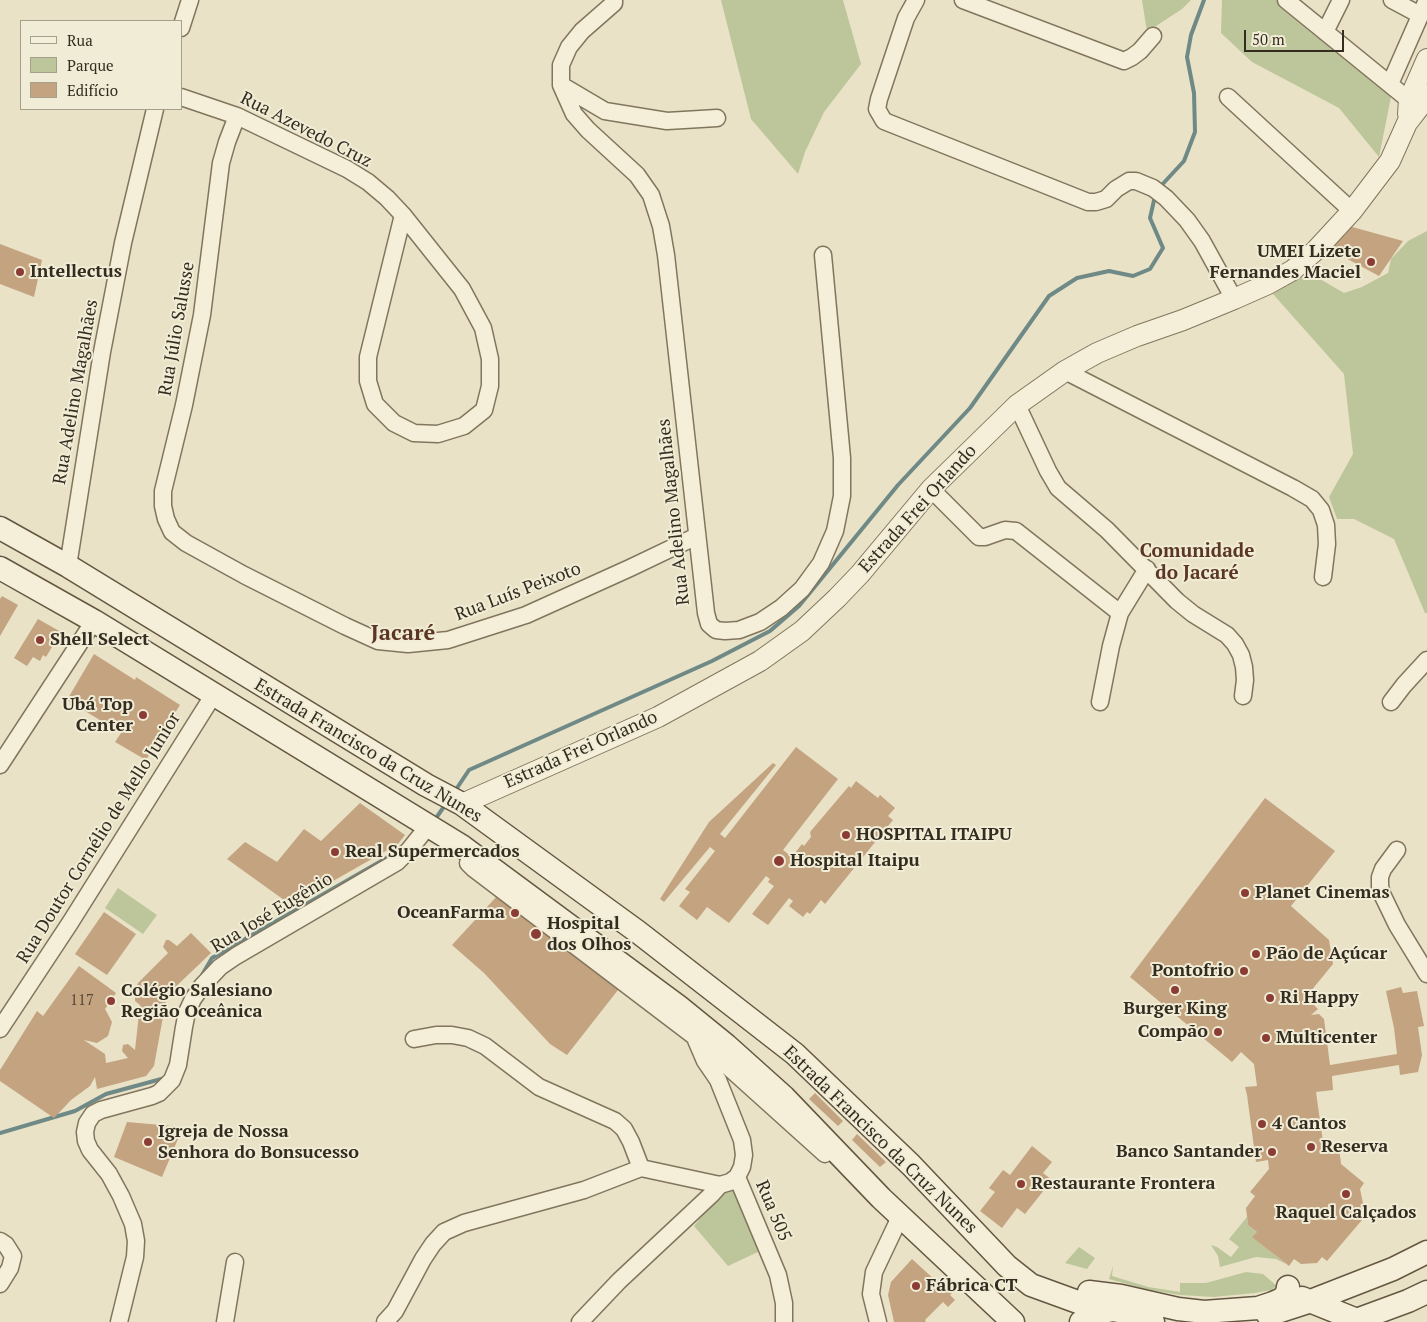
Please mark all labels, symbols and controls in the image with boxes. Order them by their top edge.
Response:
legend [20,20,182,110]
scale bar [1247,20,1347,52]
text: 50 m [1252,29,1285,49]
text: Rua [67,30,93,50]
text: Parque [67,55,114,75]
text: Edifício [67,80,118,100]
street label: Rua Azevedo Cruz [237,88,375,172]
place label: UMEI Lizete Fernandes Maciel [1209,241,1361,284]
marker: UMEI Lizete Fernandes Maciel [1365,256,1377,268]
street label: Rua Júlio Salusse [155,260,199,398]
place label: Intellectus [30,261,122,283]
marker: Intellectus [14,266,26,278]
street label: Rua Adelino Magalhães [49,298,103,486]
street label: Rua Adelino Magalhães [653,418,695,606]
street label: Estrada Frei Orlando [855,440,981,578]
district label: Comunidade do Jacaré [1140,541,1254,585]
street label: Rua Luís Peixoto [452,558,584,626]
district label: Jacaré [371,621,435,647]
place label: Shell Select [50,629,149,651]
marker: Shell Select [34,634,46,646]
street label: Estrada Francisco da Cruz Nunes [250,674,486,828]
place label: Ubá Top Center [62,694,133,736]
street label: Estrada Frei Orlando [501,707,661,793]
street label: Rua Doutor Cornélio de Mello Junior [13,709,185,967]
marker: Ubá Top Center [137,709,149,721]
place label: HOSPITAL ITAIPU [856,824,1012,846]
marker: HOSPITAL ITAIPU [840,829,852,841]
place label: Real Supermercados [345,841,520,863]
marker: Real Supermercados [329,846,341,858]
place label: Hospital Itaipu [790,850,920,872]
marker: Hospital Itaipu [772,854,786,868]
street label: Rua José Eugênio [207,868,337,958]
place label: Planet Cinemas [1255,882,1390,904]
marker: Planet Cinemas [1239,887,1251,899]
place label: OceanFarma [397,902,505,924]
marker: OceanFarma [509,907,521,919]
place label: Hospital dos Olhos [547,913,631,956]
marker: Hospital dos Olhos [529,927,543,941]
place label: Pão de Açúcar [1266,943,1387,965]
marker: Pão de Açúcar [1250,948,1262,960]
place label: Pontofrio [1152,960,1234,982]
marker: Pontofrio [1238,965,1250,977]
place label: Colégio Salesiano Região Oceânica [121,980,273,1022]
marker: Burger King [1169,984,1181,996]
place label: Ri Happy [1280,987,1358,1009]
house number: 117 [70,992,94,1010]
marker: Ri Happy [1264,992,1276,1004]
marker: Colégio Salesiano Região Oceânica [105,995,117,1007]
place label: Burger King [1123,998,1227,1020]
place label: Compão [1138,1021,1208,1043]
marker: Compão [1212,1026,1224,1038]
place label: Multicenter [1276,1027,1377,1049]
marker: Multicenter [1260,1032,1272,1044]
street label: Estrada Francisco da Cruz Nunes [778,1041,982,1239]
place label: 4 Cantos [1272,1113,1346,1135]
marker: 4 Cantos [1256,1118,1268,1130]
place label: Igreja de Nossa Senhora do Bonsucesso [158,1121,359,1164]
marker: Igreja de Nossa Senhora do Bonsucesso [142,1136,154,1148]
place label: Reserva [1321,1136,1388,1158]
place label: Banco Santander [1116,1141,1262,1163]
marker: Reserva [1305,1141,1317,1153]
marker: Banco Santander [1266,1146,1278,1158]
place label: Restaurante Frontera [1031,1173,1215,1195]
street label: Rua 505 [751,1177,795,1245]
marker: Restaurante Frontera [1015,1178,1027,1190]
marker: Raquel Calçados [1340,1188,1352,1200]
place label: Raquel Calçados [1276,1202,1416,1224]
place label: Fábrica CT [926,1275,1018,1297]
marker: Fábrica CT [910,1280,922,1292]

